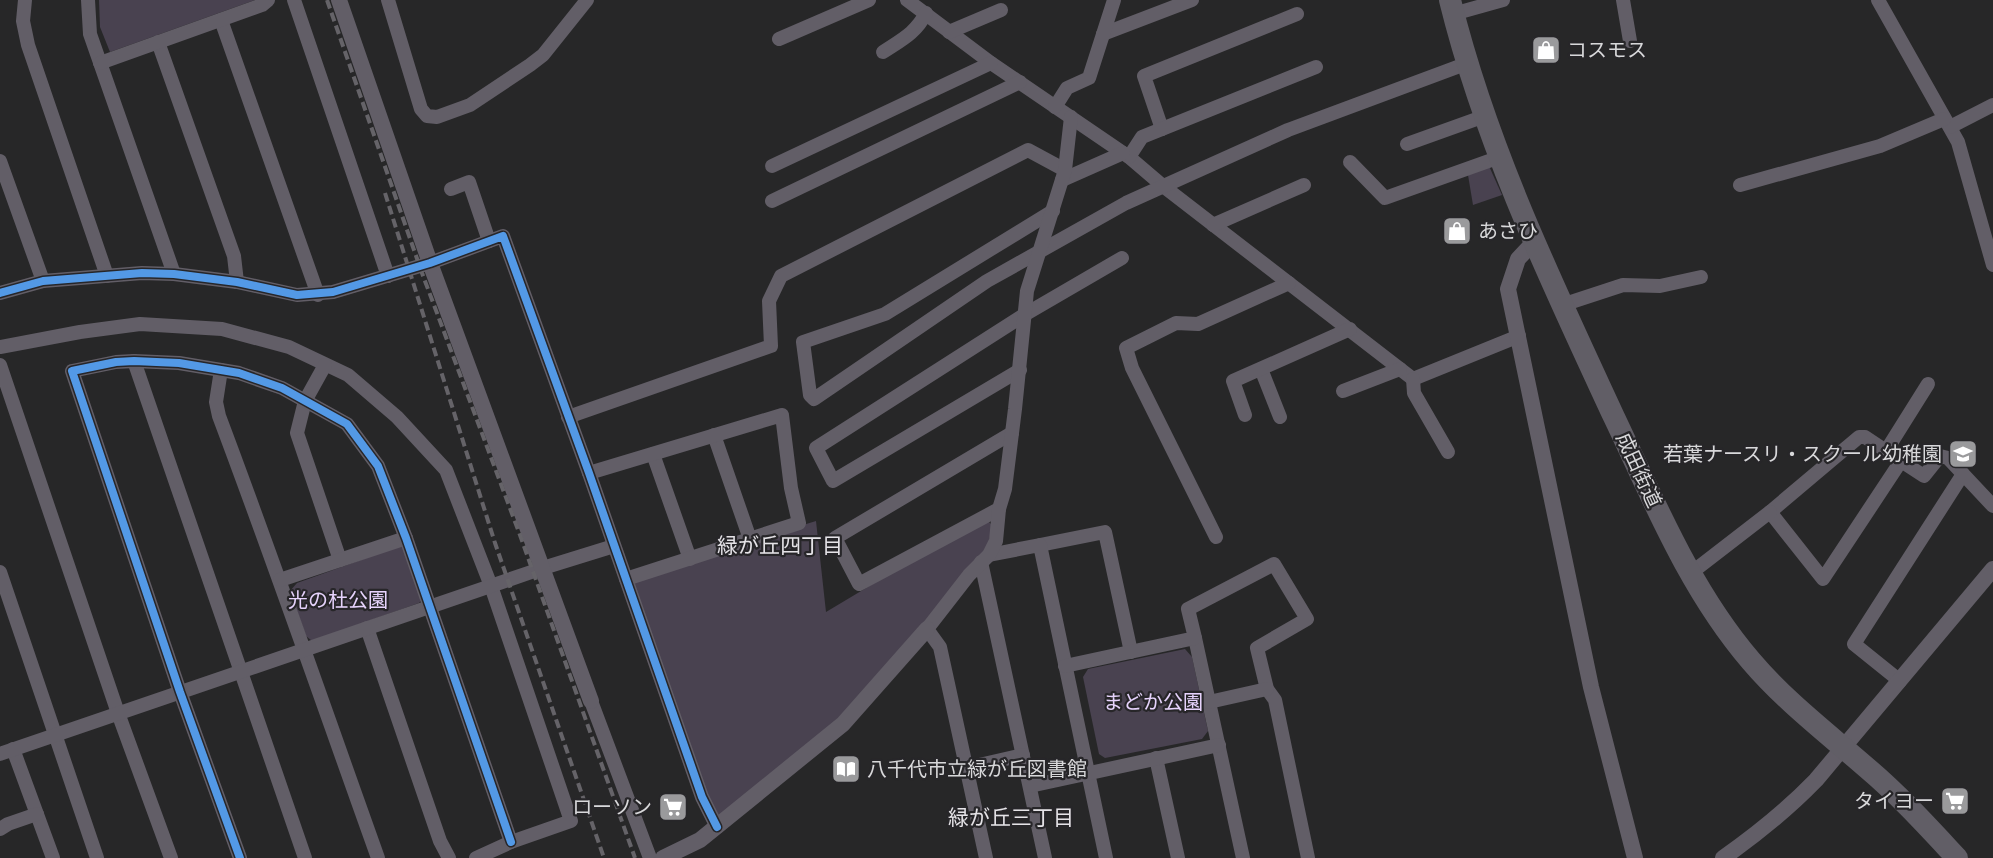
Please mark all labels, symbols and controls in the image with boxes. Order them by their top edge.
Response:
shop icon: コスモス [1530,34,1562,66]
place label: コスモス [1567,36,1647,64]
shop icon: あさひ [1441,215,1473,247]
place label: あさひ [1478,217,1538,245]
street label: 成田街道 [1609,428,1669,512]
school or university icon: 若葉ナースリ・スクール幼稚園 [1947,438,1979,470]
place label: 若葉ナースリ・スクール幼稚園 [1663,440,1942,468]
district label: 緑が丘四丁目 [717,531,843,560]
park label: 光の杜公園 [288,586,388,614]
park label: まどか公園 [1103,688,1203,716]
library icon: 八千代市立緑が丘図書館 [830,753,862,785]
place label: 八千代市立緑が丘図書館 [867,755,1087,783]
supermarket icon: タイヨー [1939,785,1971,817]
place label: タイヨー [1854,787,1934,815]
supermarket icon: ローソン [657,791,689,823]
place label: ローソン [572,793,652,821]
district label: 緑が丘三丁目 [948,803,1074,832]

